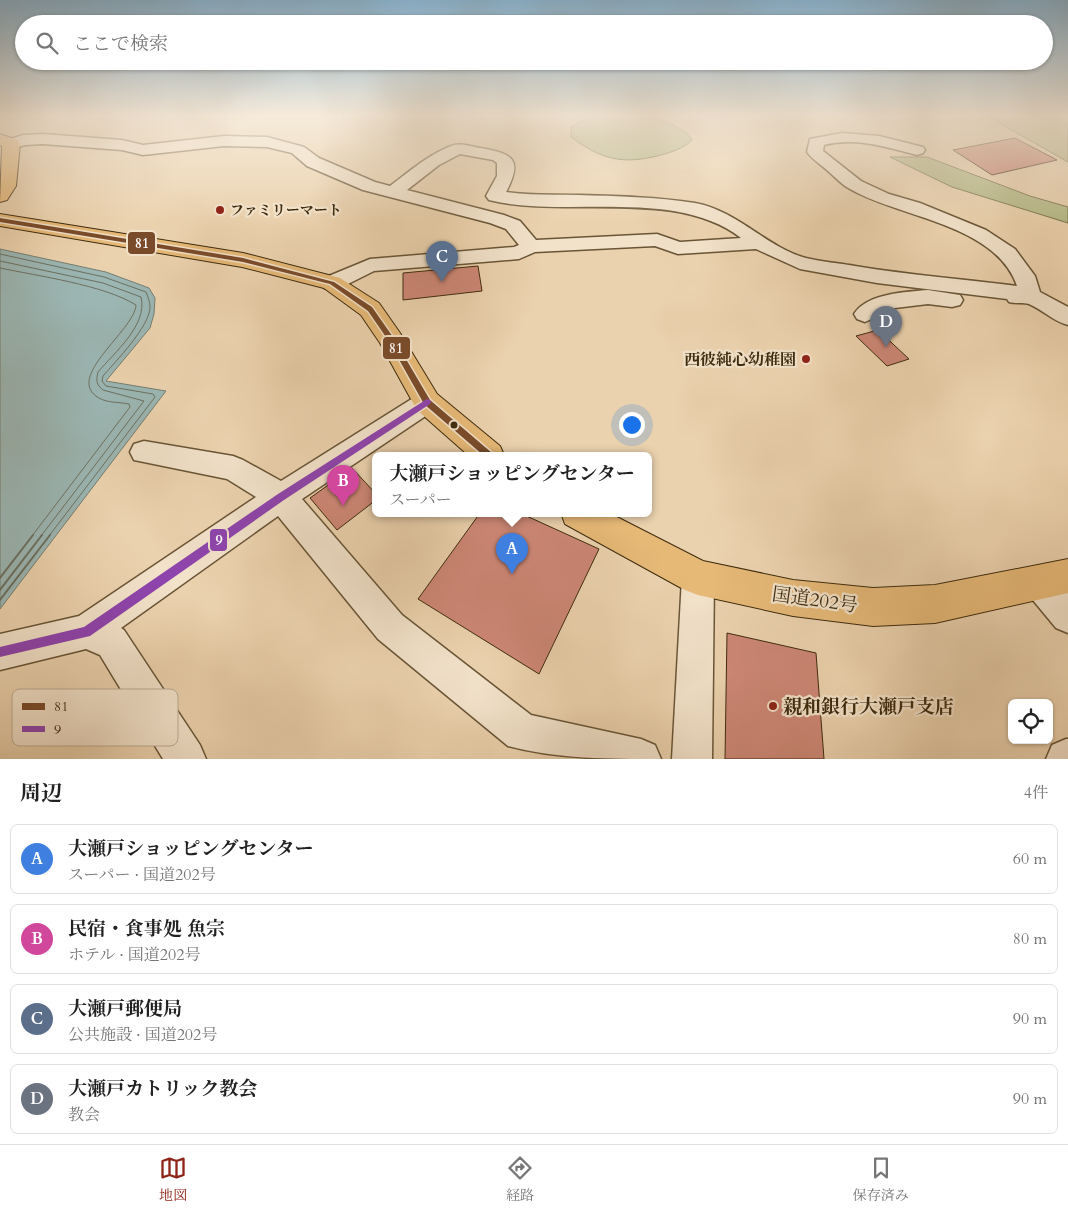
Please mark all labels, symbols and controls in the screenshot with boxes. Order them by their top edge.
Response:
search box [15,15,1053,70]
icon: search [33,29,61,57]
text: ここで検索 [73,31,168,57]
place label: ファミリーマート [230,201,342,220]
marker: ファミリーマート [214,204,226,216]
line badge: 81 [127,231,156,255]
text: 81 [135,234,149,253]
pin: C [426,241,458,282]
pin: D [870,306,902,347]
line badge: 81 [382,336,411,360]
text: 81 [389,339,403,358]
place label: 西彼純心幼稚園 [684,349,796,371]
marker: 西彼純心幼稚園 [800,353,812,365]
your location [619,412,645,438]
unlabelled marker [449,420,459,430]
popup [372,452,652,517]
text: 大瀬戸ショッピングセンター [389,461,635,487]
pin: B [327,465,359,506]
text: スーパー [389,489,452,511]
line badge: 9 [209,528,228,552]
text: 9 [215,531,223,550]
pin: A [496,533,528,574]
street label: 国道202号 [770,581,859,619]
legend [12,689,178,746]
place label: 親和銀行大瀬戸支店 [783,694,954,720]
text: 81 [54,697,68,716]
map controls [1008,699,1053,744]
button: locate [1008,699,1053,744]
marker: 親和銀行大瀬戸支店 [767,700,779,712]
text: 9 [54,720,61,739]
text: 周辺 [20,779,62,808]
text: 4件 [1024,782,1048,804]
text: 大瀬戸ショッピングセンター [68,836,313,862]
text: A [31,848,43,870]
text: 60 m [1013,848,1047,870]
text: スーパー · 国道202号 [68,864,216,886]
text: 民宿・食事処 魚宗 [68,916,225,942]
text: B [31,928,43,950]
text: 80 m [1013,928,1047,950]
text: ホテル · 国道202号 [68,944,200,966]
text: 大瀬戸郵便局 [68,996,182,1022]
text: C [31,1008,43,1030]
text: 90 m [1013,1008,1047,1030]
text: 公共施設 · 国道202号 [68,1024,217,1046]
text: 大瀬戸カトリック教会 [68,1076,257,1102]
text: D [30,1088,44,1110]
text: 90 m [1013,1088,1047,1110]
text: 教会 [68,1104,100,1126]
tab: 地図 [159,1154,187,1205]
tab: 経路 [506,1154,534,1205]
tab: 保存済み [853,1154,909,1205]

